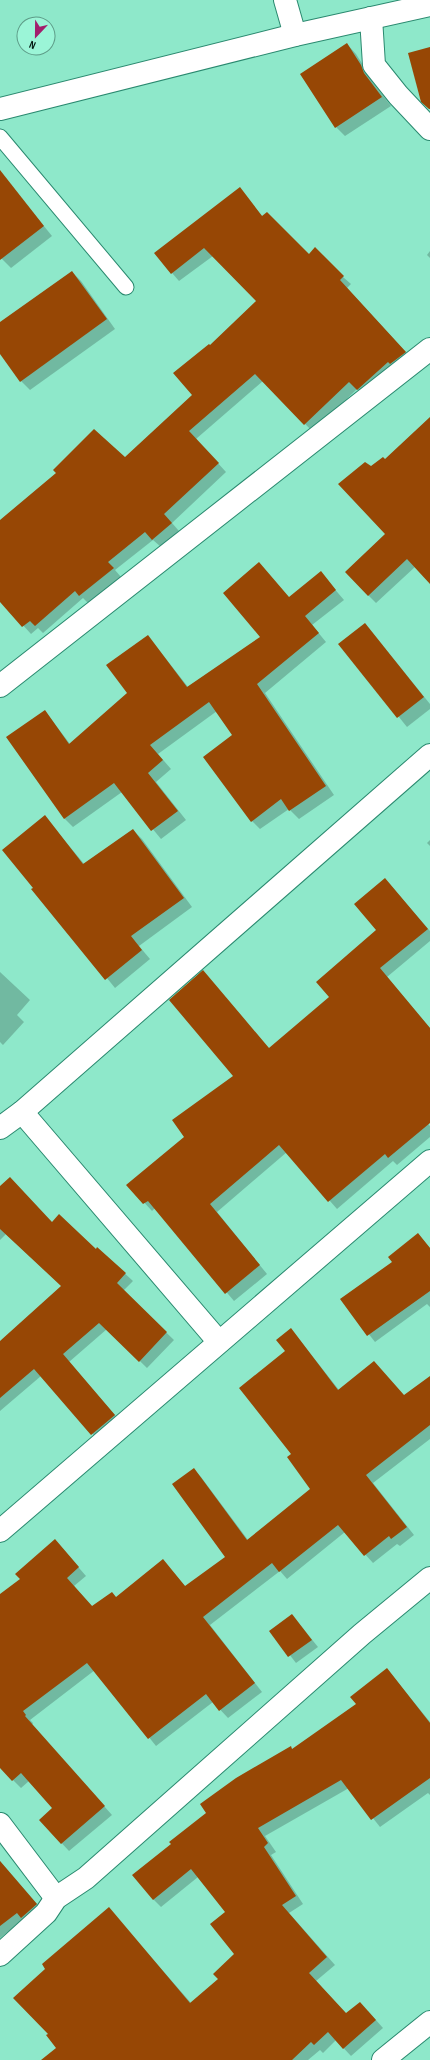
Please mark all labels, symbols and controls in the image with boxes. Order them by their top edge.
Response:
north arrow [16,16,56,56]
text: N [27,38,38,52]

